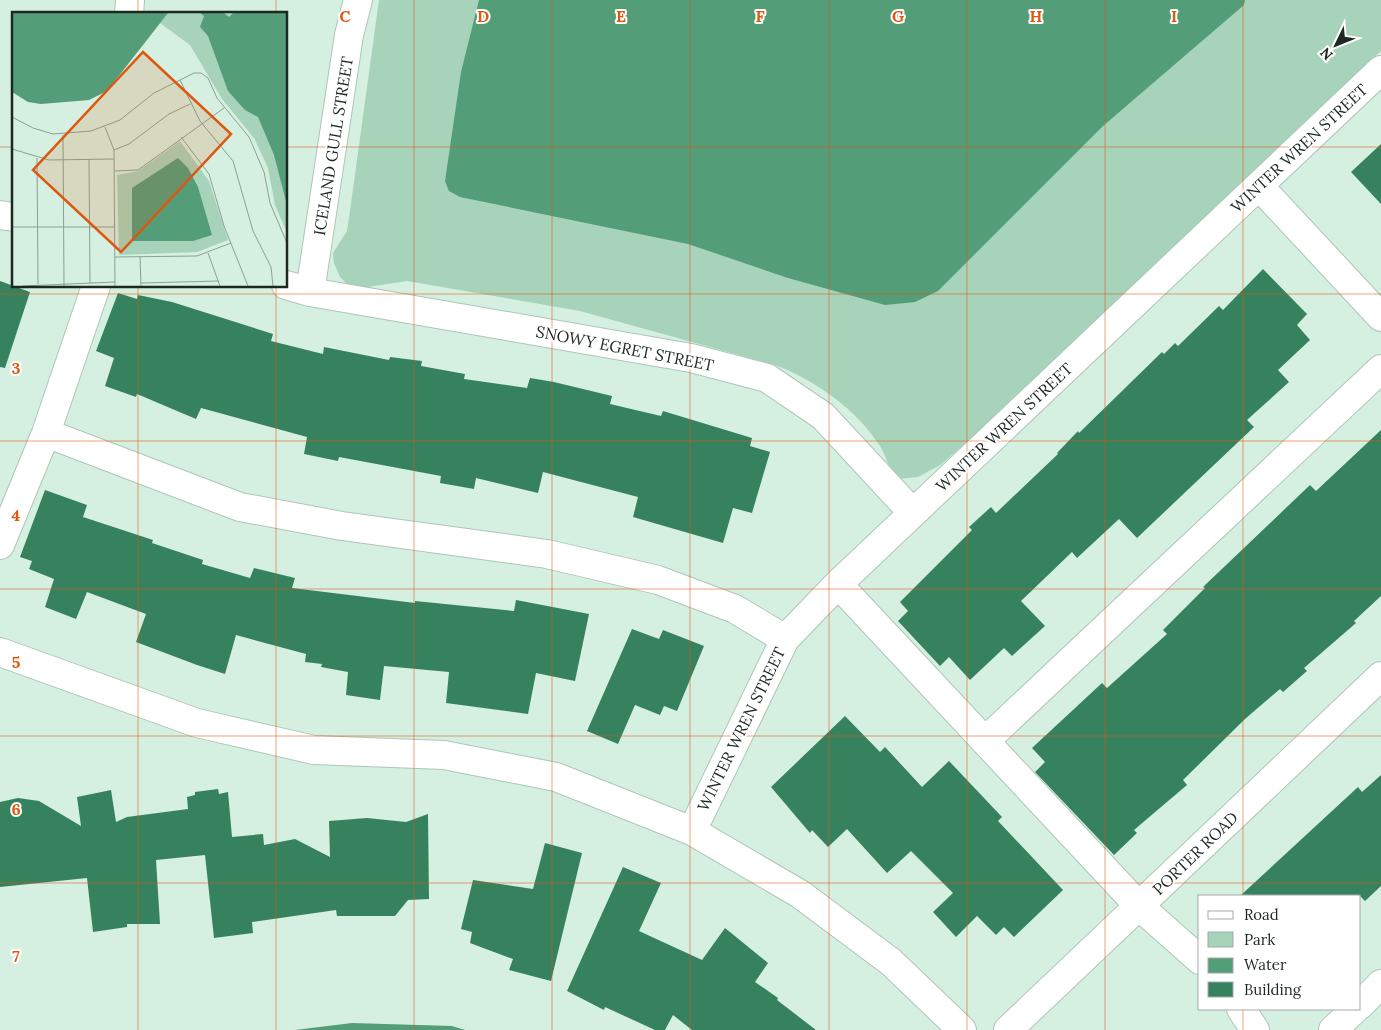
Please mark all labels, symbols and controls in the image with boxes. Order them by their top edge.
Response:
text: C [339,6,351,26]
text: D [477,6,489,26]
text: E [616,6,626,26]
text: F [755,6,765,26]
text: G [892,6,904,26]
text: H [1030,6,1043,26]
text: I [1171,6,1177,26]
inset map [12,12,288,288]
north arrow [1311,20,1361,70]
text: N [1316,44,1337,64]
street label: ICELAND GULL STREET [309,55,357,237]
street label: WINTER WREN STREET [1226,79,1372,217]
street label: SNOWY EGRET STREET [534,321,716,375]
text: 3 [12,358,21,378]
street label: WINTER WREN STREET [931,358,1077,496]
text: 4 [12,505,21,525]
street label: WINTER WREN STREET [693,644,789,814]
text: 5 [12,652,21,672]
text: 6 [11,799,21,819]
street label: PORTER ROAD [1148,807,1242,899]
legend [1198,895,1361,1010]
text: Road [1244,905,1279,924]
text: Park [1244,930,1275,949]
text: 7 [12,946,20,966]
text: Water [1244,955,1287,974]
text: Building [1244,980,1302,999]

